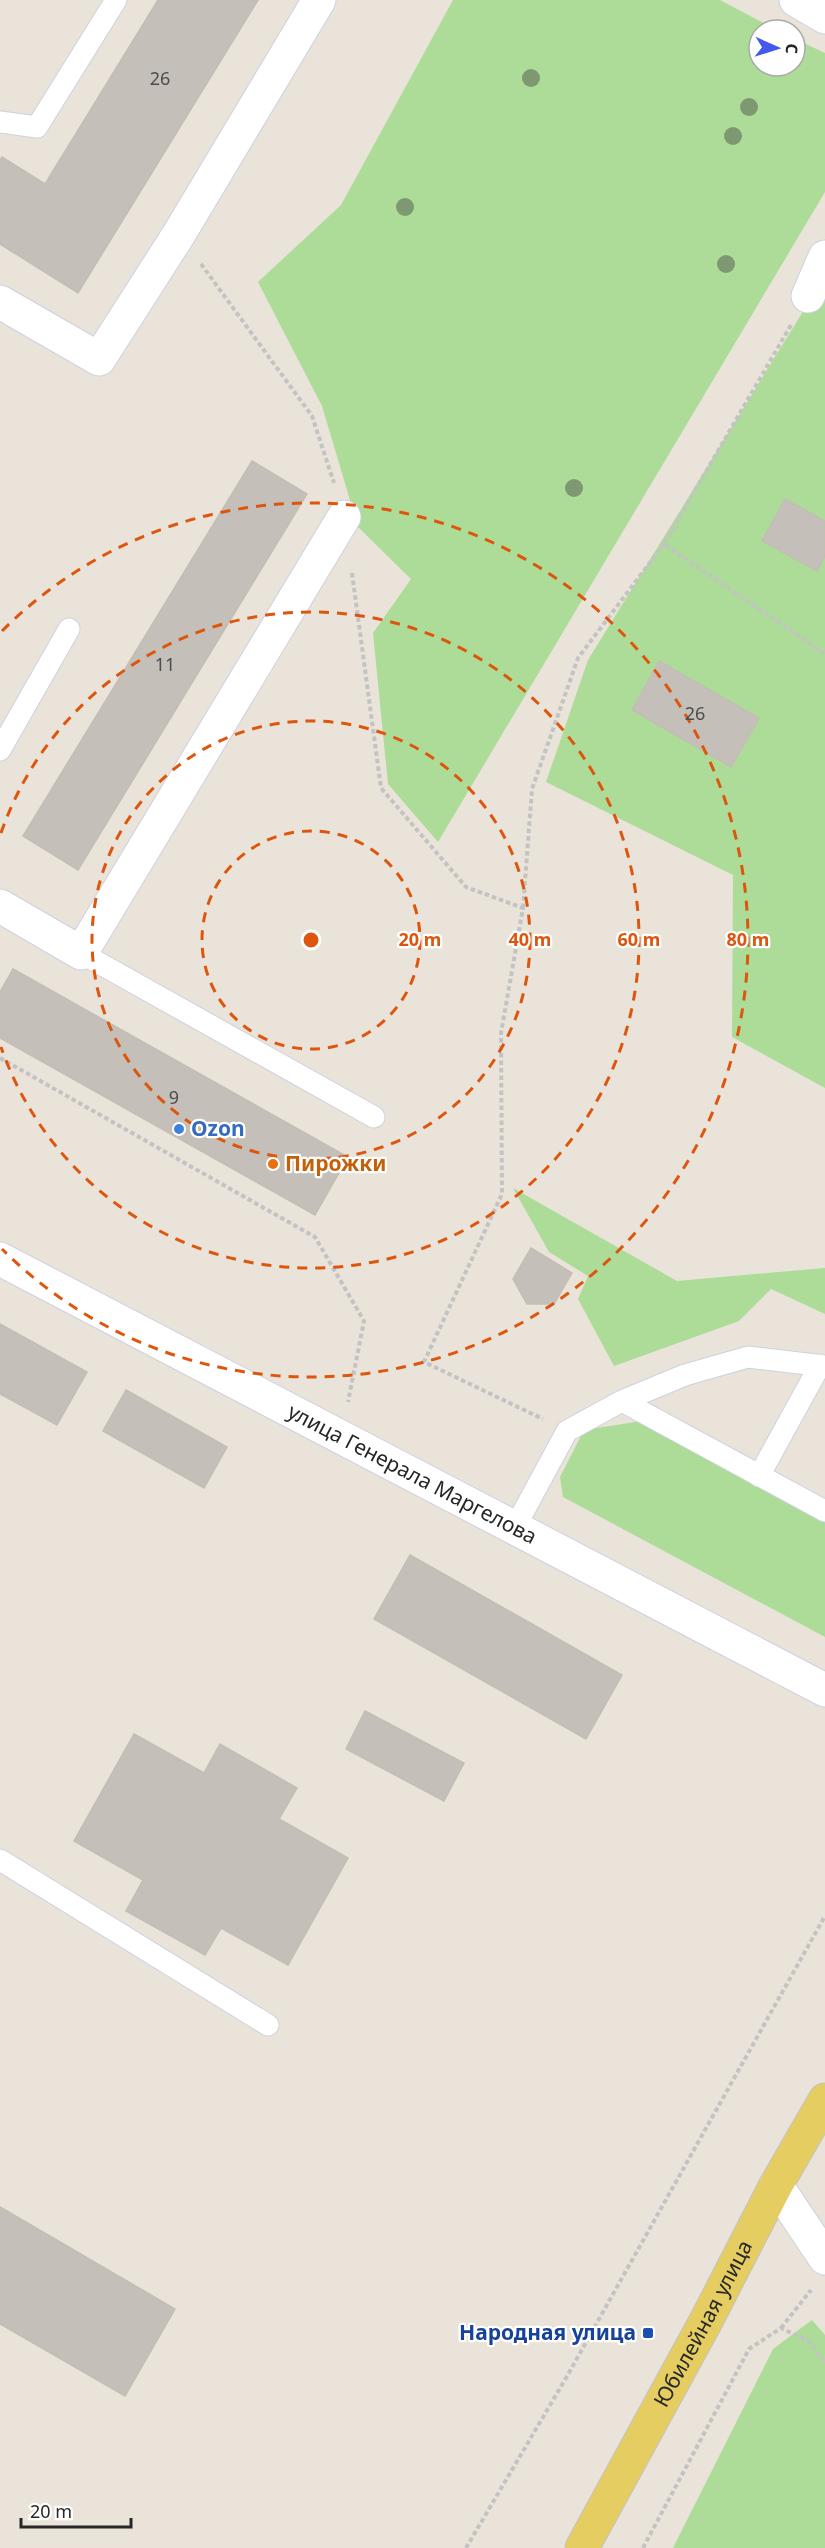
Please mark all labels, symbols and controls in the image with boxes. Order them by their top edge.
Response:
north arrow [747,18,807,78]
text: С [781,43,803,55]
house number: 26 [150,66,170,90]
house number: 11 [155,652,175,676]
house number: 26 [685,701,705,725]
text: 20 m [399,927,441,951]
text: 40 m [509,927,551,951]
text: 60 m [618,927,660,951]
text: 80 m [727,927,769,951]
centre of rings [301,930,321,950]
house number: 9 [169,1085,179,1109]
place label: Ozon [191,1114,245,1142]
marker: Ozon [172,1122,186,1136]
place label: Пирожки [285,1149,386,1177]
marker: Пирожки [266,1157,280,1171]
street label: улица Генерала Маргелова [283,1397,542,1550]
street label: Юбилейная улица [647,2235,758,2412]
place label: Народная улица [459,2318,636,2346]
marker: Народная улица [641,2326,655,2340]
scale bar [21,2491,130,2529]
text: 20 m [30,2499,72,2523]

